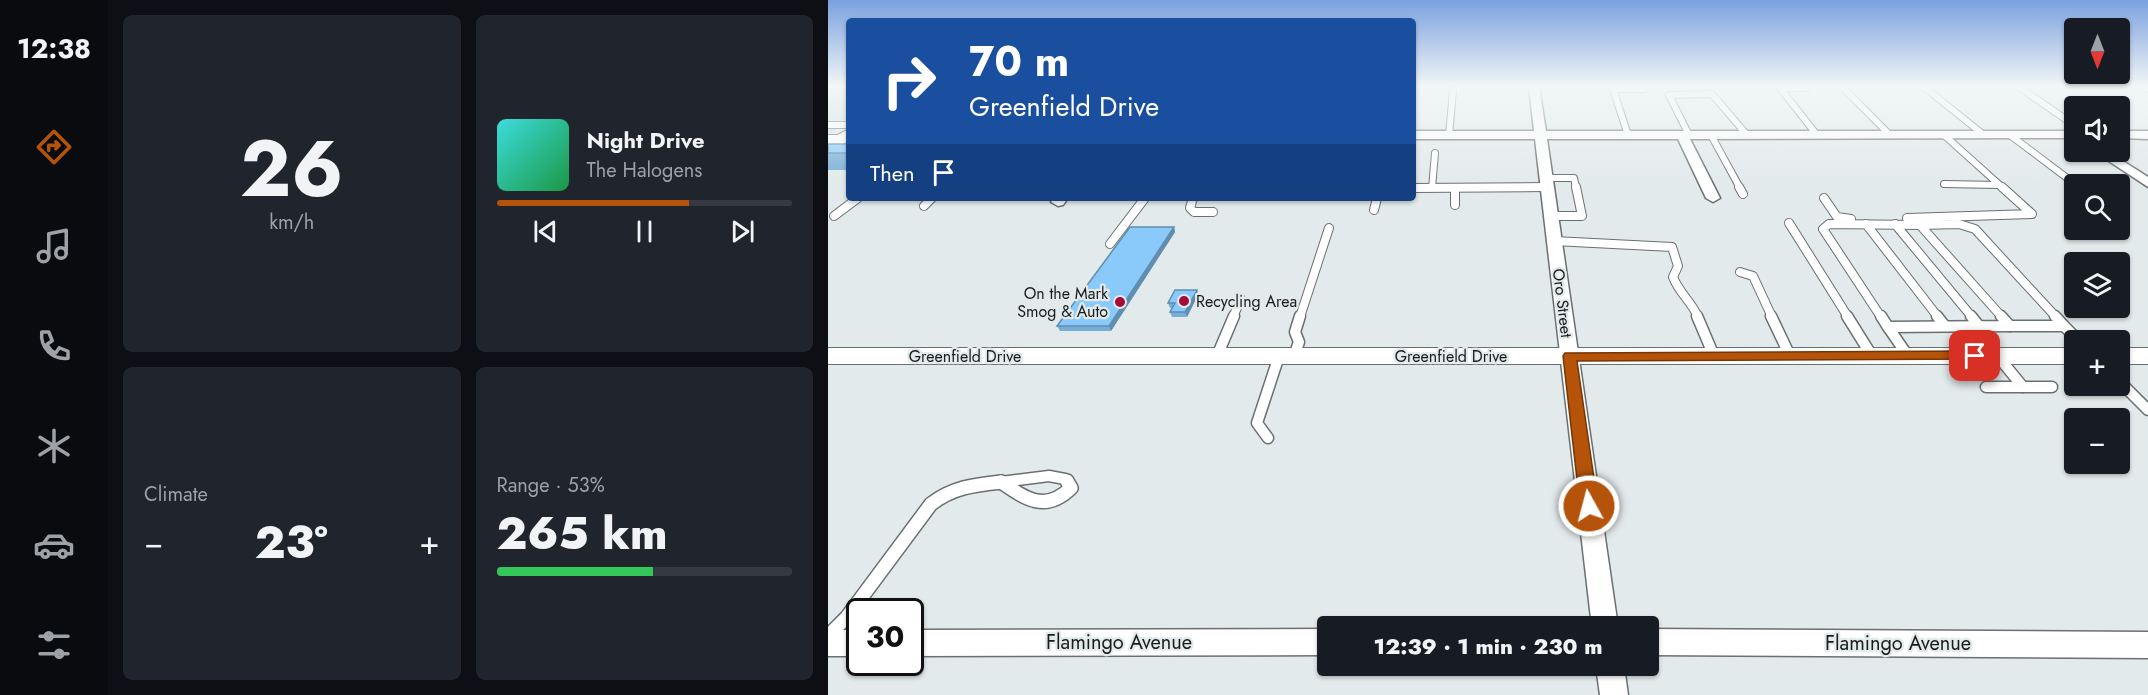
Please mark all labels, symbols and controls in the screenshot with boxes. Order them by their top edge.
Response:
north arrow [2064,18,2130,84]
map controls [2064,18,2130,474]
text: 12:38 [17,29,91,68]
text: 70 m [969,31,1069,92]
icon: right [870,42,948,120]
text: Greenfield Drive [969,87,1159,126]
button: sound [2064,96,2130,162]
text: 26 [240,113,343,225]
text: Night Drive [587,124,705,156]
icon: directions [33,126,75,168]
text: The Halogens [587,156,702,185]
icon: arrive [927,156,960,189]
text: Then [870,157,915,189]
button: search [2064,174,2130,240]
text: km/h [269,208,314,237]
icon: previous [529,215,562,248]
icon: pause [628,215,661,248]
icon: next [726,215,759,248]
icon: music [33,225,75,267]
button: layers [2064,252,2130,318]
street label: Oro Street [1547,267,1578,339]
place label: On the Mark Smog & Auto [1017,282,1109,323]
place label: Recycling Area [1196,290,1297,313]
marker: Recycling Area [1177,294,1191,308]
marker: On the Mark Smog & Auto [1113,295,1127,309]
icon: phone [33,325,75,367]
pin [1949,330,2000,381]
button: + [2064,330,2130,396]
icon: arrive [1958,339,1991,372]
street label: Greenfield Drive [909,345,1021,368]
street label: Greenfield Drive [1395,345,1507,368]
button: − [2064,408,2130,474]
icon: climate [33,425,75,467]
text: Range · 53% [497,471,605,500]
position arrow [1557,474,1621,538]
text: Climate [144,480,208,509]
text: 265 km [497,501,667,566]
text: 23° [255,510,328,575]
text: − [144,519,163,566]
text: + [419,519,440,566]
icon: car [33,524,75,566]
speed limit sign: 30 [846,598,924,676]
icon: filters [33,624,75,666]
street label: Flamingo Avenue [1046,628,1192,657]
street label: Flamingo Avenue [1825,629,1971,658]
text: 12:39 · 1 min · 230 m [1374,630,1602,662]

